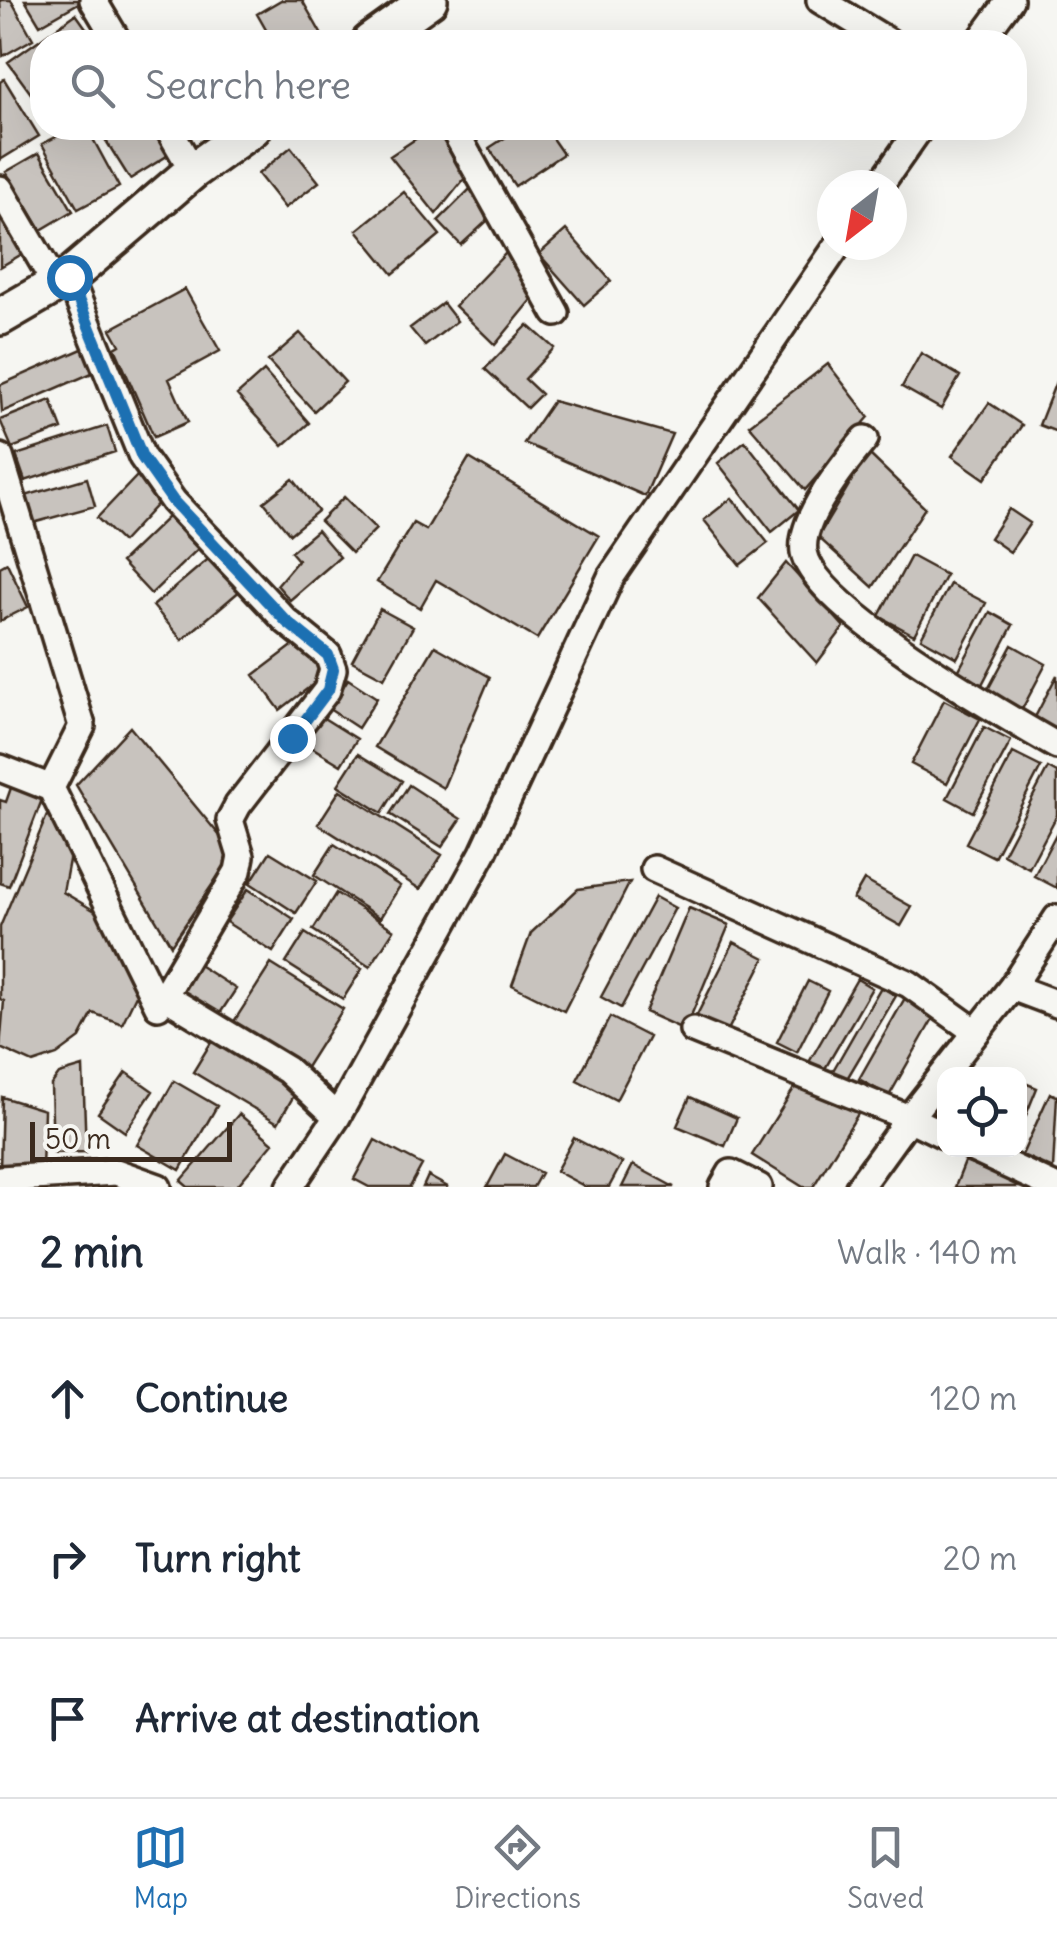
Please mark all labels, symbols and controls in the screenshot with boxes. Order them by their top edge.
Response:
search box [30,30,1027,140]
icon: search [65,58,120,113]
text: Search here [145,62,351,109]
north arrow [817,170,907,260]
route start [47,255,93,301]
route end [270,716,316,762]
map controls [937,1067,1027,1157]
button: locate [937,1067,1027,1157]
scale bar [30,1117,232,1162]
text: 50 m [45,1121,111,1157]
text: 2 min [40,1226,144,1278]
text: Walk · 140 m [837,1232,1017,1273]
icon: ahead [40,1371,95,1426]
text: Continue [135,1375,288,1422]
text: 120 m [930,1378,1017,1419]
icon: right [40,1531,95,1586]
text: Turn right [135,1535,301,1582]
text: 20 m [943,1538,1017,1579]
icon: arrive [40,1691,95,1746]
text: Arrive at destination [135,1695,480,1742]
tab: Map [133,1820,188,1916]
tab: Directions [454,1820,581,1916]
tab: Saved [847,1820,924,1916]

